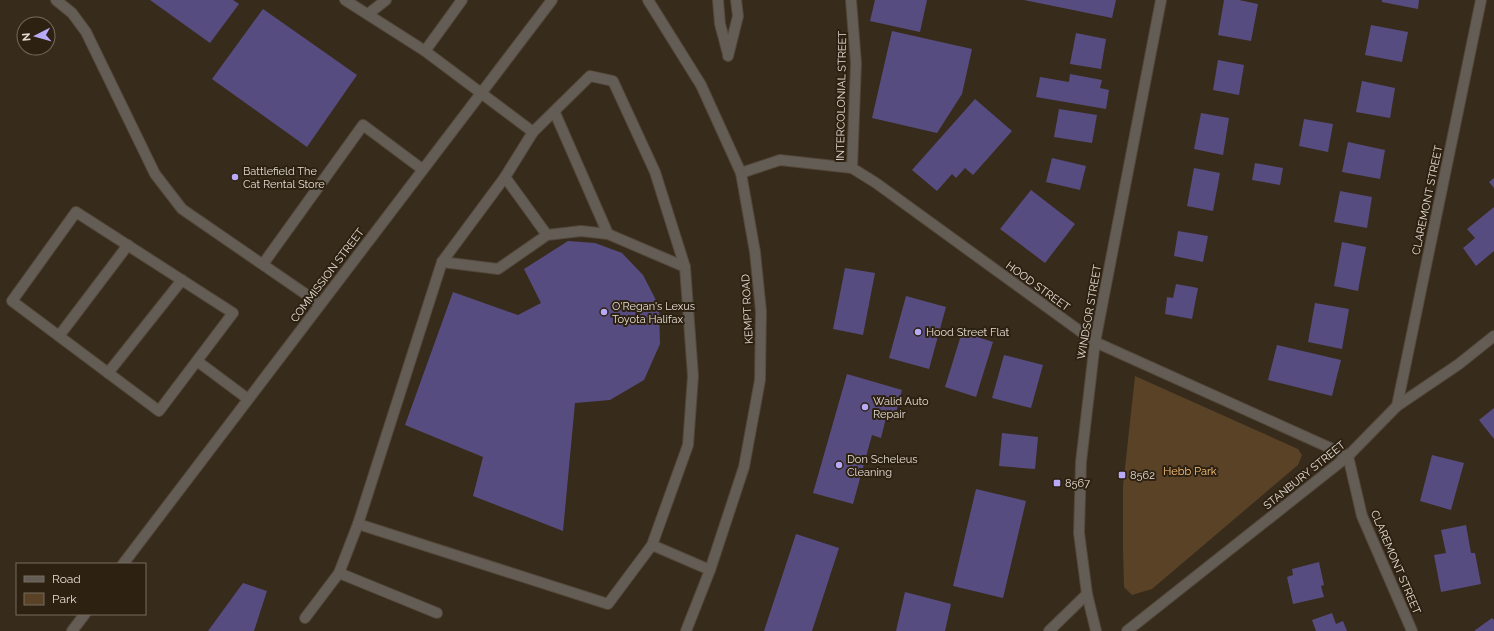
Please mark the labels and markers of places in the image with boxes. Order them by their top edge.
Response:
place label: Battlefield The Cat Rental Store [243,165,325,191]
marker: Battlefield The Cat Rental Store [230,172,240,182]
place label: O'Regan's Lexus Toyota Halifax [612,300,695,326]
marker: O'Regan's Lexus Toyota Halifax [599,307,609,317]
place label: Hood Street Flat [926,326,1009,339]
marker: Hood Street Flat [913,327,923,337]
place label: Walid Auto Repair [873,395,929,421]
marker: Walid Auto Repair [860,402,870,412]
place label: Don Scheleus Cleaning [847,453,918,479]
marker: Don Scheleus Cleaning [834,460,844,470]
place label: 8562 [1130,469,1155,482]
marker: 8562 [1117,470,1127,480]
place label: 8567 [1065,477,1090,490]
marker: 8567 [1052,478,1062,488]

